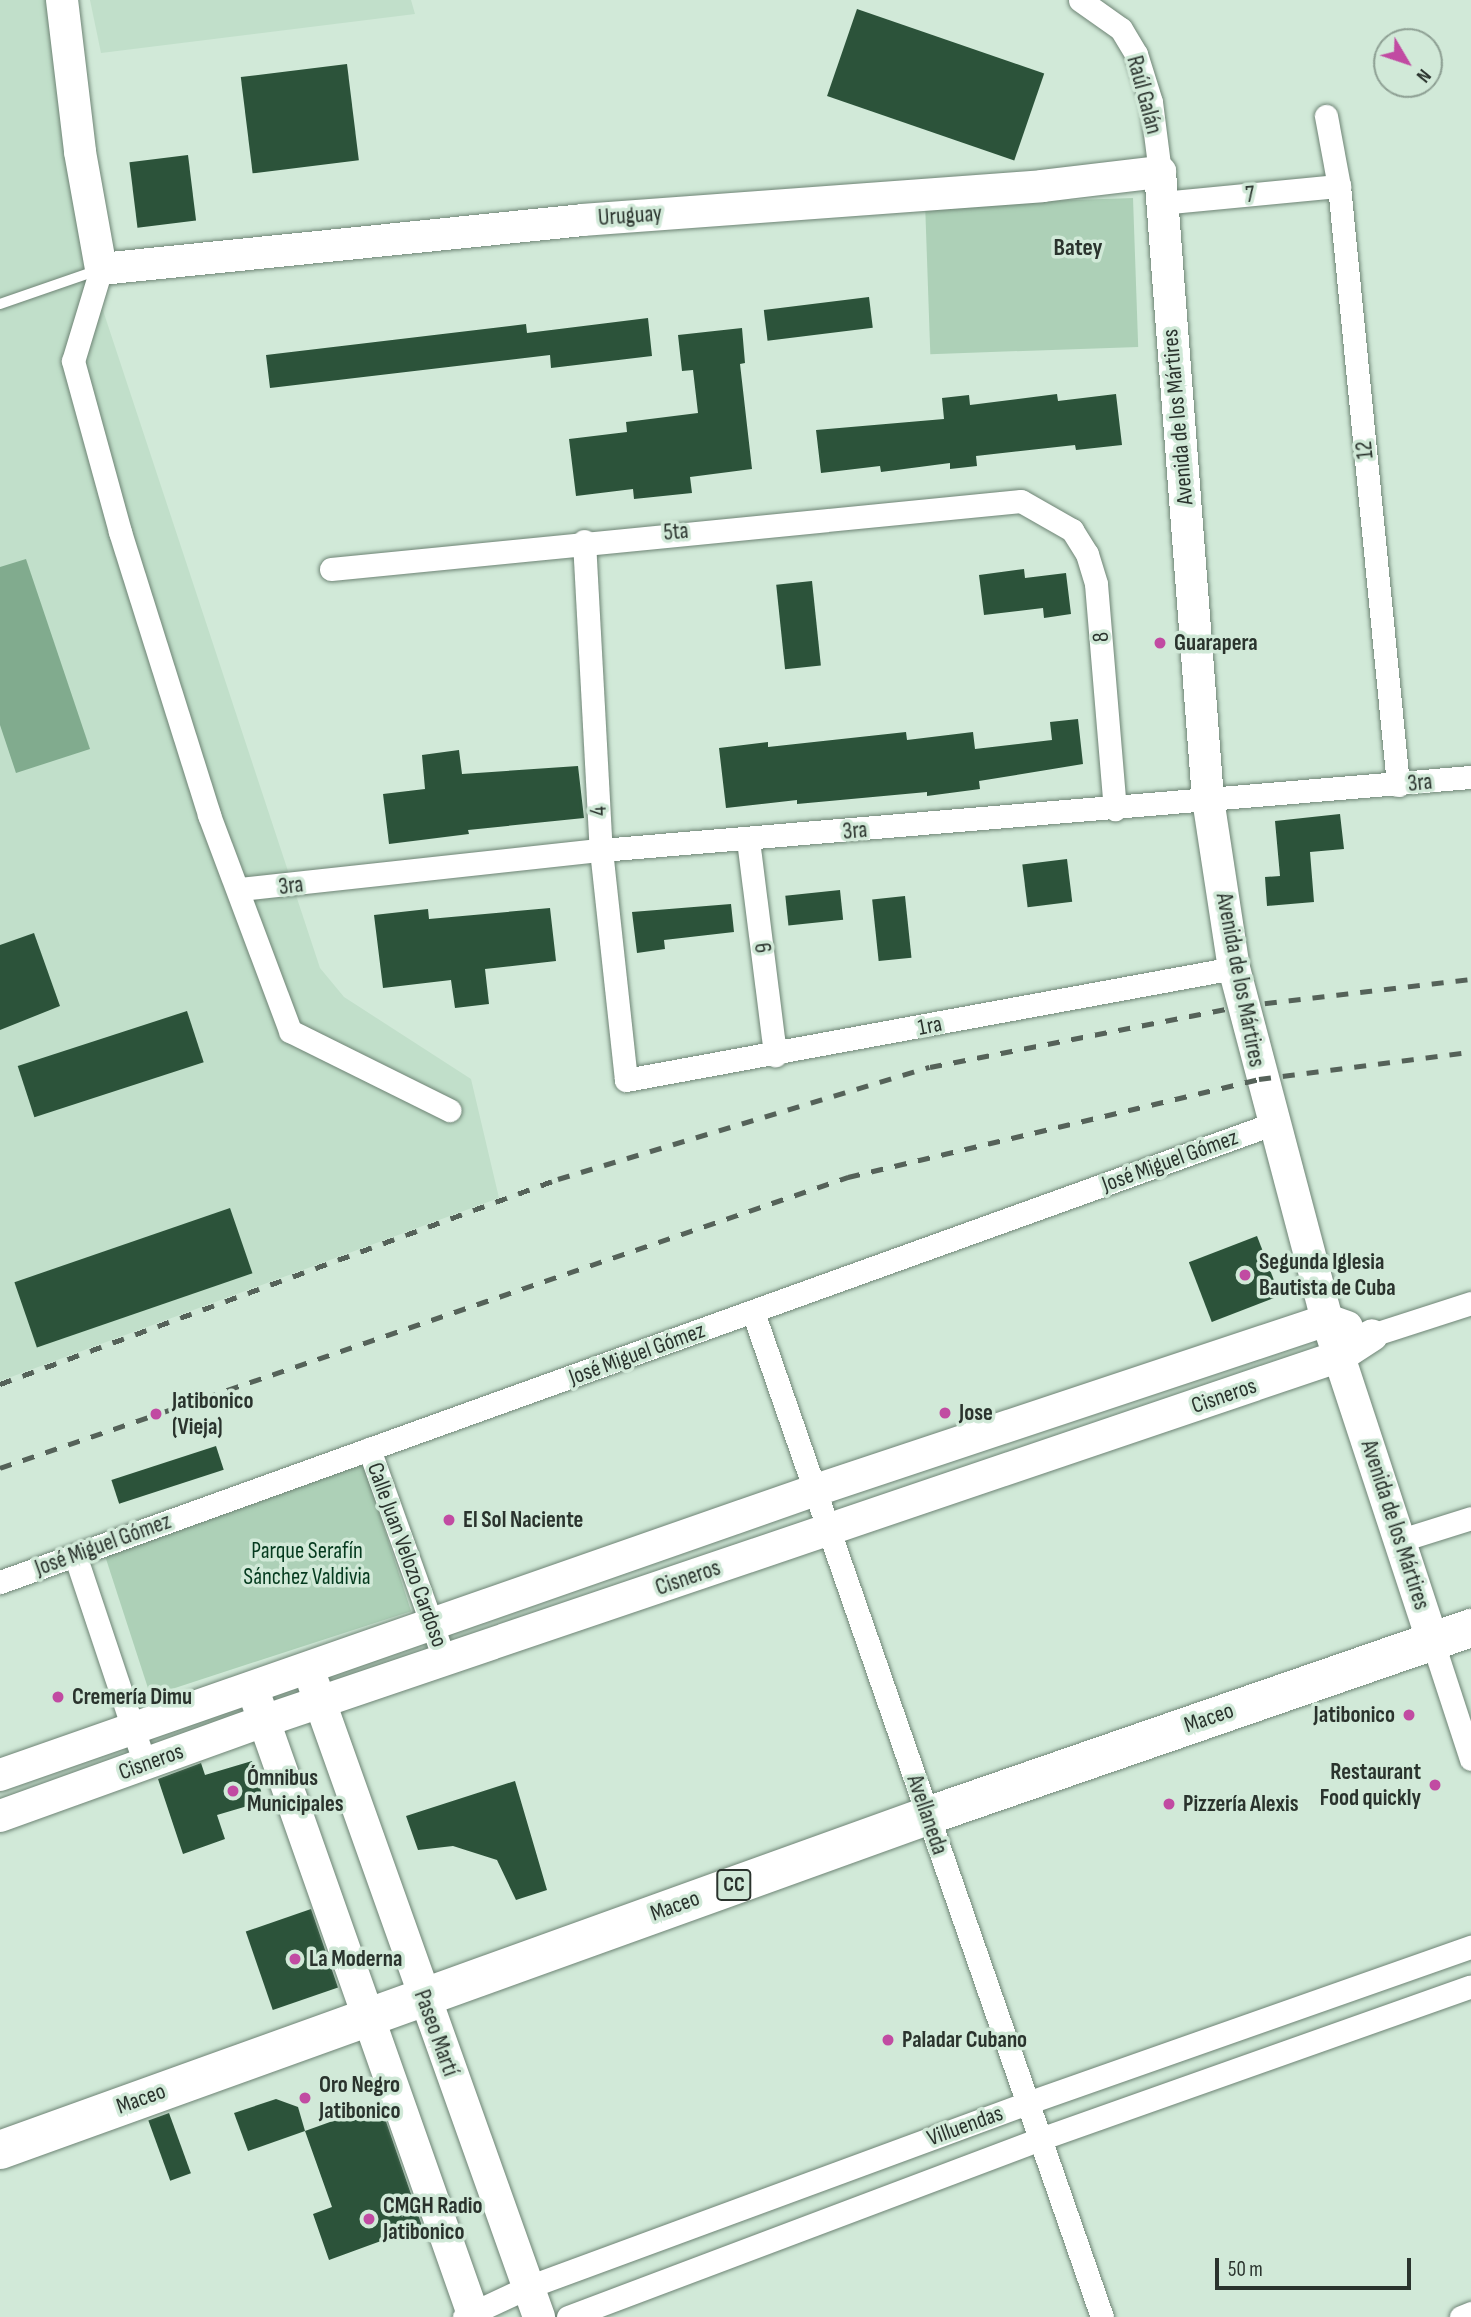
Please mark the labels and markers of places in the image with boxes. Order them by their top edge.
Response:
place label: Guarapera [1174,629,1258,657]
marker: Guarapera [1152,635,1168,651]
place label: Segunda Iglesia Bautista de Cuba [1259,1248,1396,1302]
marker: Segunda Iglesia Bautista de Cuba [1237,1267,1253,1283]
place label: Jatibonico (Vieja) [172,1387,253,1441]
place label: Jose [959,1399,993,1427]
marker: Jatibonico (Vieja) [146,1404,166,1424]
marker: Jose [937,1405,953,1421]
place label: El Sol Naciente [463,1506,583,1534]
marker: El Sol Naciente [441,1512,457,1528]
place label: Cremería Dimu [72,1683,192,1711]
marker: Cremería Dimu [50,1689,66,1705]
place label: Jatibonico [1314,1701,1395,1729]
marker: Jatibonico [1401,1707,1417,1723]
place label: Restaurant Food quickly [1320,1758,1421,1812]
place label: Ómnibus Municipales [247,1764,344,1818]
marker: Restaurant Food quickly [1427,1777,1443,1793]
marker: Ómnibus Municipales [225,1783,241,1799]
place label: Pizzería Alexis [1183,1790,1298,1818]
marker: Pizzería Alexis [1161,1796,1177,1812]
place label: La Moderna [309,1945,402,1973]
marker: La Moderna [287,1951,303,1967]
place label: Paladar Cubano [902,2026,1027,2054]
marker: Paladar Cubano [880,2032,896,2048]
place label: Oro Negro Jatibonico [319,2071,400,2125]
marker: Oro Negro Jatibonico [297,2090,313,2106]
place label: CMGH Radio Jatibonico [383,2192,482,2246]
marker: CMGH Radio Jatibonico [361,2211,377,2227]

